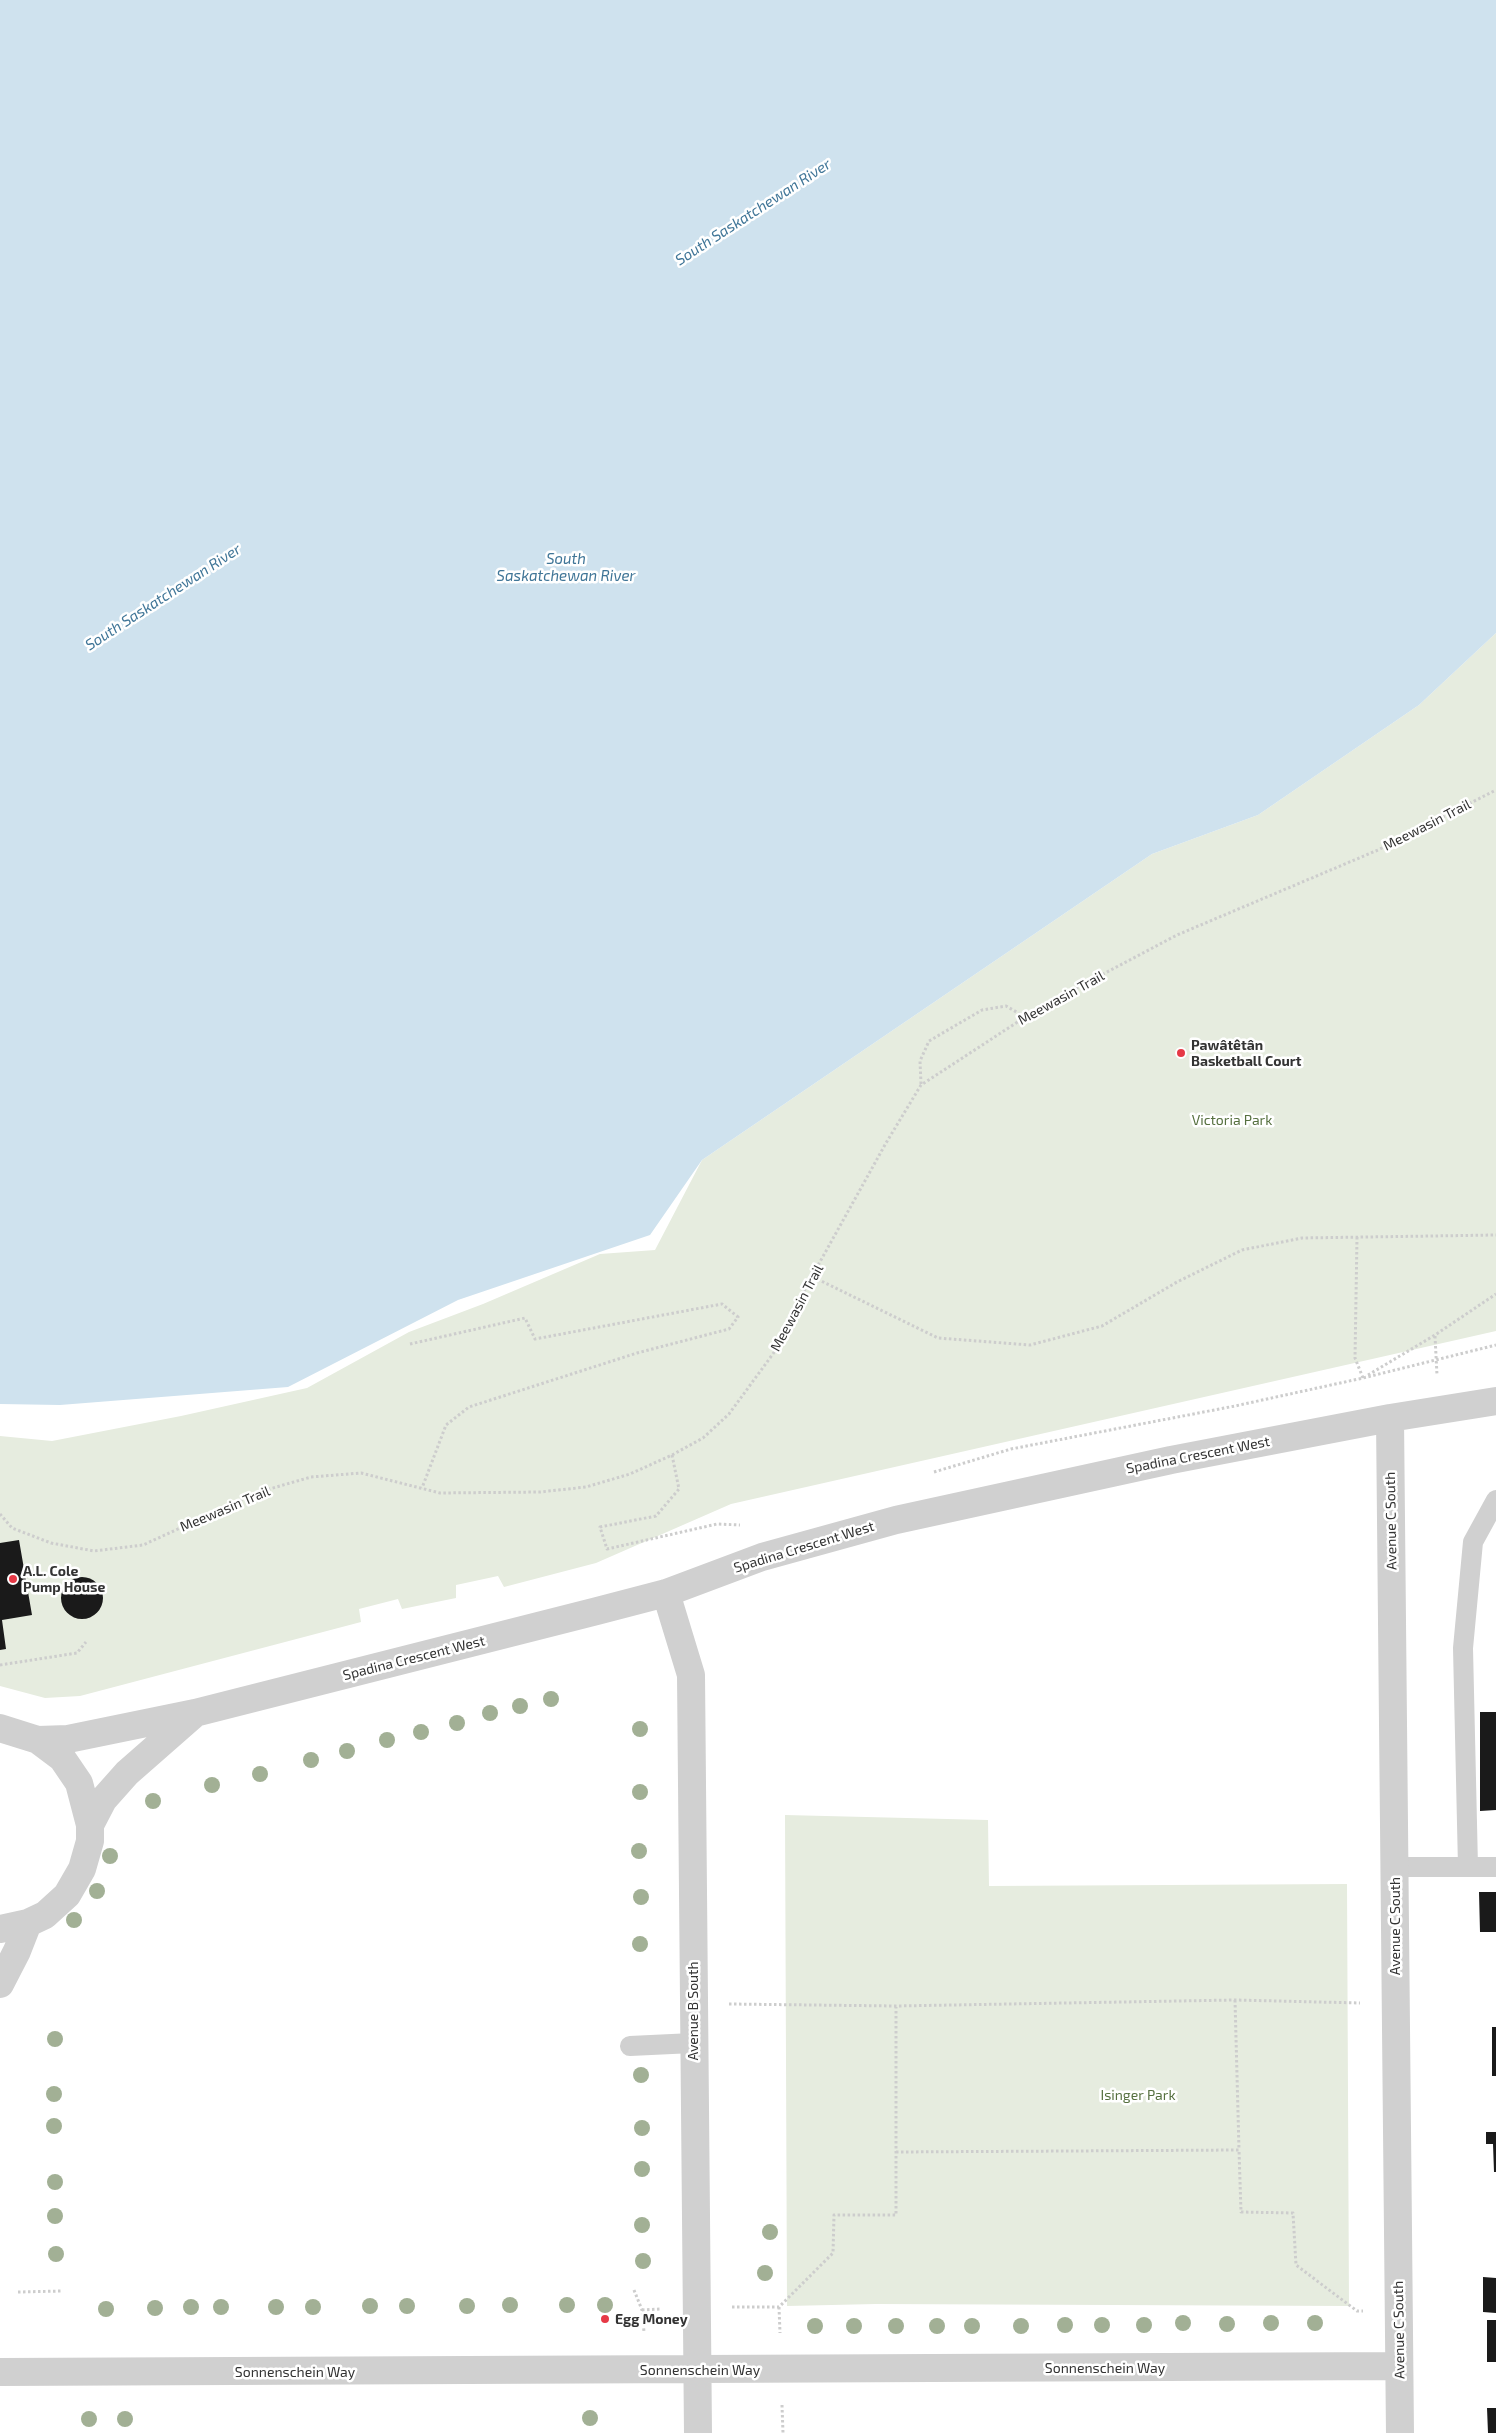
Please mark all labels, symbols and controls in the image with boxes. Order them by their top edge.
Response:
water label: South Saskatchewan River [672,155,834,269]
water label: South Saskatchewan River [82,540,244,654]
water label: South Saskatchewan River [497,550,635,585]
street label: Meewasin Trail [1380,796,1474,854]
street label: Meewasin Trail [1015,967,1107,1029]
place label: Pawâtêtân Basketball Court [1191,1037,1302,1070]
marker: Pawâtêtân Basketball Court [1175,1047,1187,1059]
park label: Victoria Park [1192,1112,1272,1128]
street label: Meewasin Trail [767,1262,827,1354]
street label: Spadina Crescent West [1125,1433,1271,1477]
street label: Avenue C South [1382,1472,1400,1570]
street label: Meewasin Trail [177,1482,273,1536]
street label: Spadina Crescent West [732,1518,876,1576]
place label: A.L. Cole Pump House [23,1563,105,1595]
marker: A.L. Cole Pump House [7,1573,19,1585]
street label: Spadina Crescent West [341,1632,487,1684]
street label: Avenue C South [1387,1877,1403,1975]
street label: Avenue B South [685,1961,701,2061]
park label: Isinger Park [1100,2087,1176,2103]
street label: Avenue C South [1390,2281,1408,2379]
place label: Egg Money [615,2311,688,2327]
marker: Egg Money [599,2313,611,2325]
street label: Sonnenschein Way [1045,2360,1165,2376]
street label: Sonnenschein Way [640,2362,760,2378]
street label: Sonnenschein Way [235,2364,355,2380]

